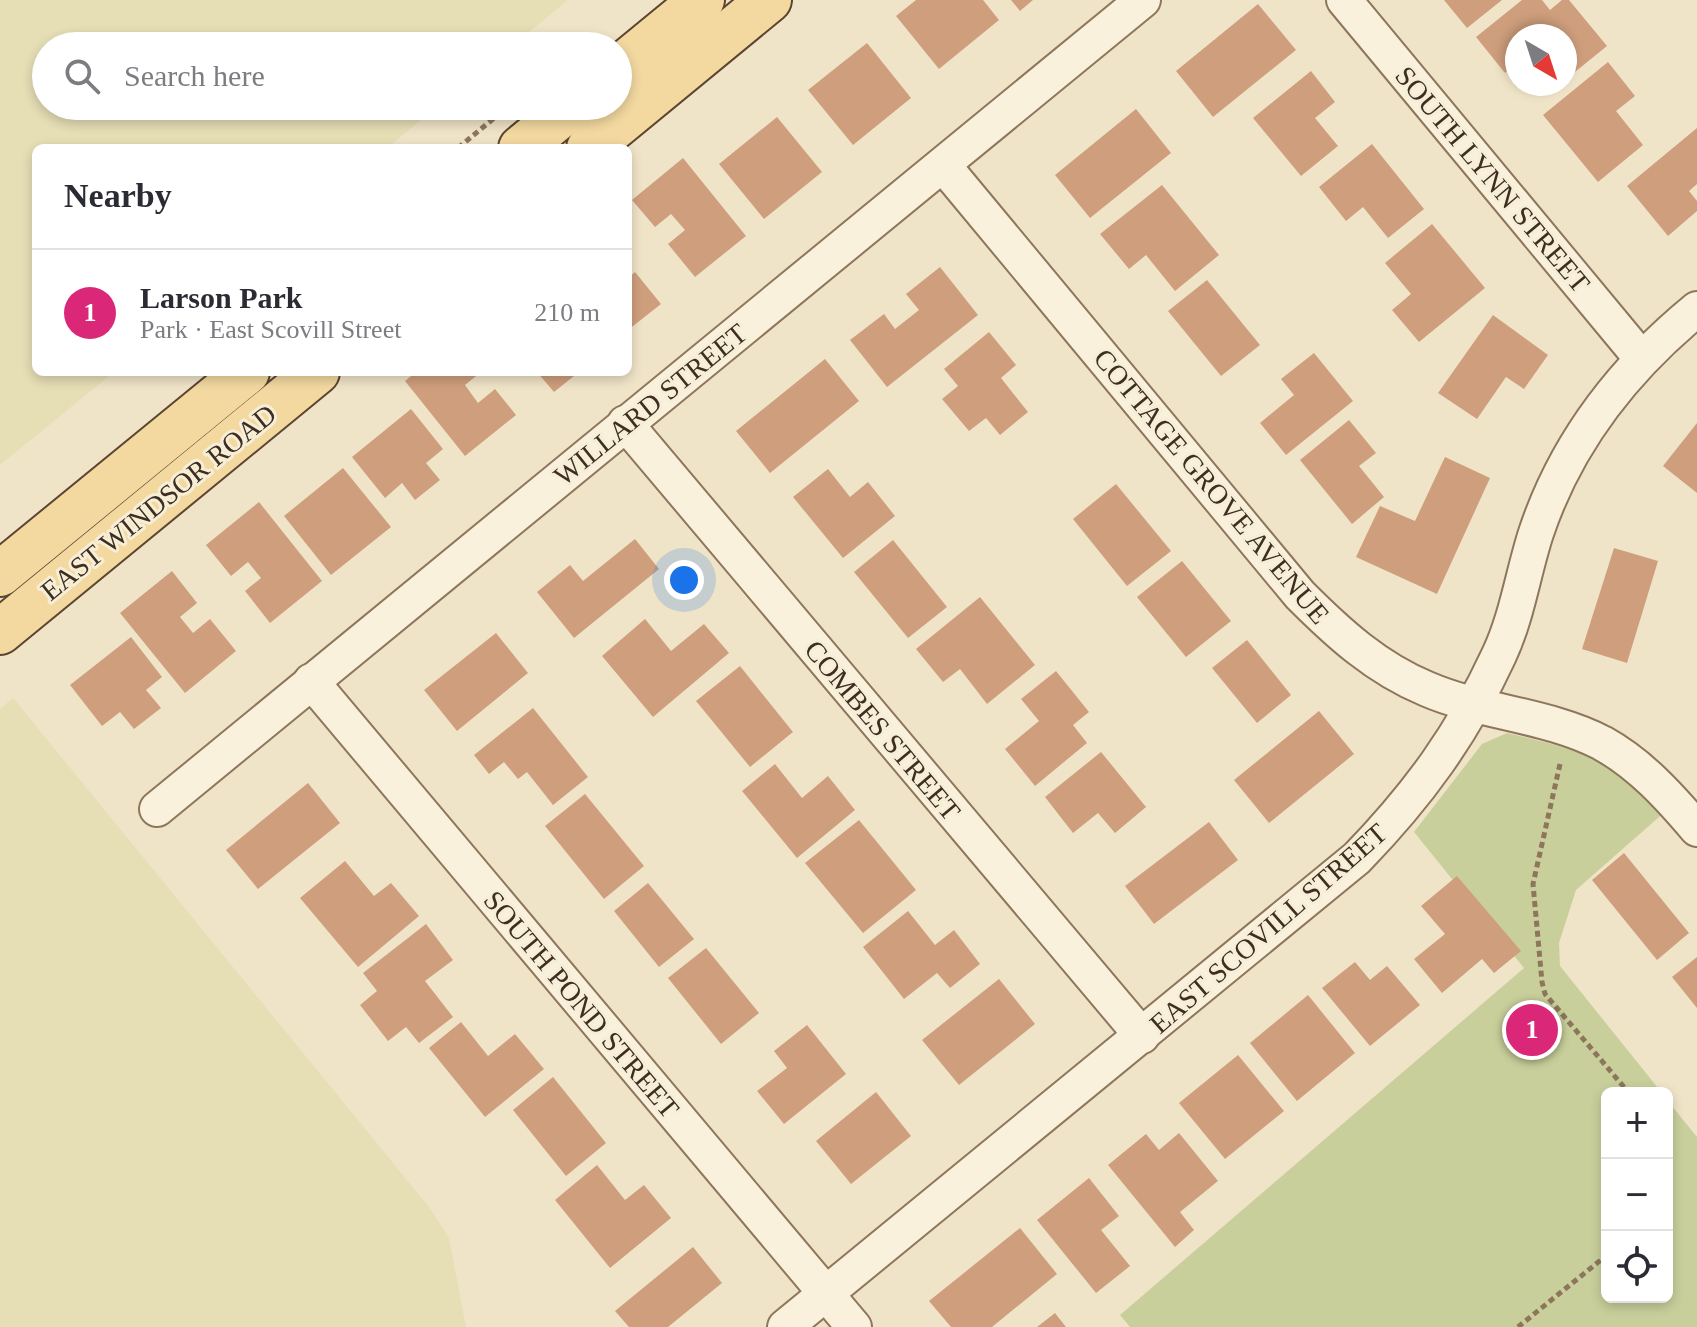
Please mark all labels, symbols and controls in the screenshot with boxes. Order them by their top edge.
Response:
north arrow [1505,24,1577,96]
search box [32,32,632,120]
icon: search [60,54,104,98]
text: Search here [124,59,265,92]
street label: SOUTH LYNN STREET [1389,60,1596,298]
text: Nearby [64,177,172,214]
text: Larson Park [140,281,303,314]
text: 1 [84,298,97,327]
text: 210 m [534,298,600,327]
text: Park · East Scovill Street [140,315,401,344]
street label: WILLARD STREET [548,317,753,492]
street label: COTTAGE GROVE AVENUE [1088,343,1336,630]
street label: EAST WINDSOR ROAD [35,398,282,607]
your location [664,560,704,600]
street label: COMBES STREET [798,634,967,826]
street label: EAST SCOVILL STREET [1144,817,1393,1040]
street label: SOUTH POND STREET [478,885,685,1124]
pin: 1 [1506,1000,1558,1060]
map controls [1601,1087,1673,1303]
button: + [1601,1087,1673,1159]
button: − [1601,1159,1673,1231]
button: locate [1601,1231,1673,1303]

